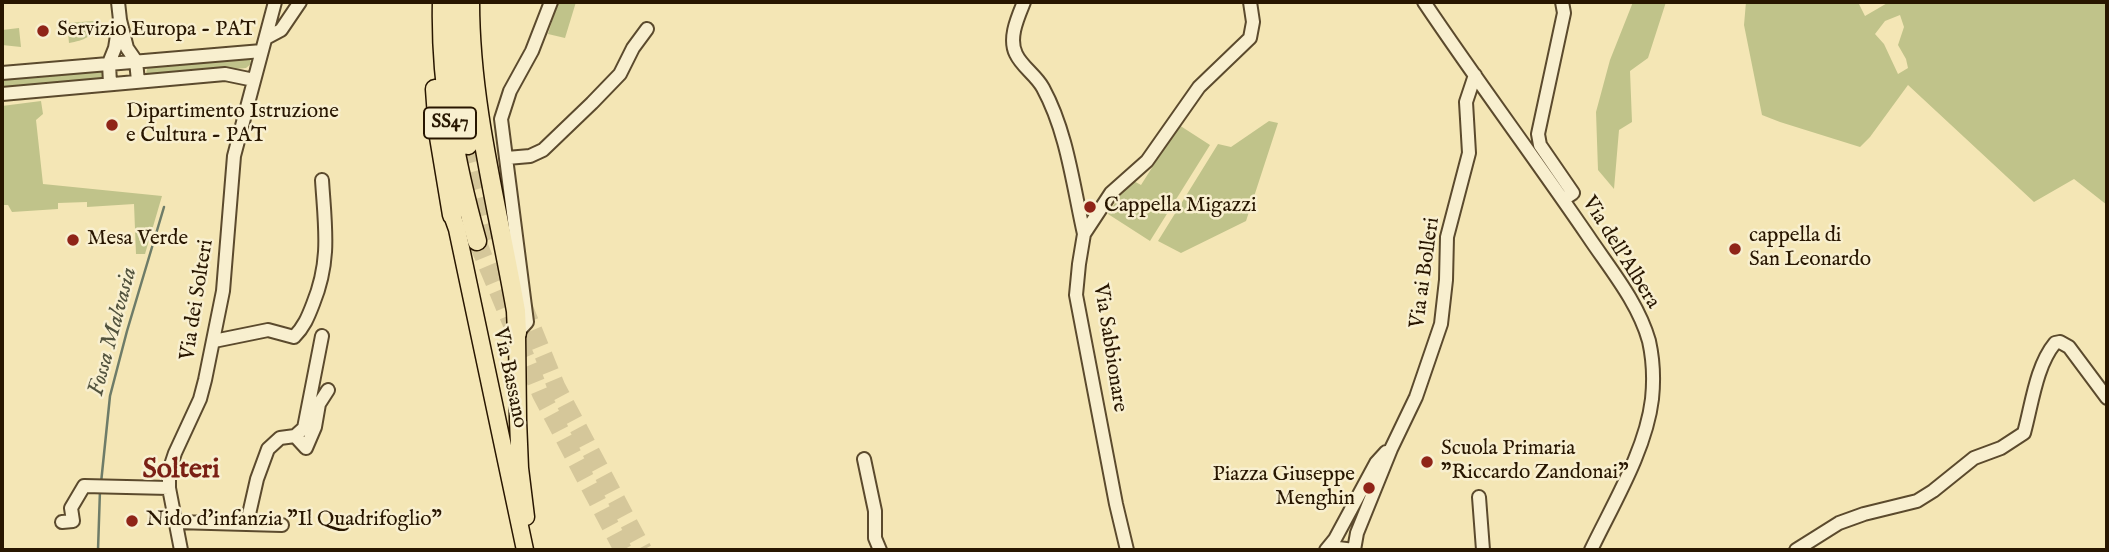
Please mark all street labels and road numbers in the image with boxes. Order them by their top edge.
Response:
road number: SS47 [424,108,476,139]
street label: Via dell'Albera [1575,192,1665,314]
street label: Via ai Bolleri [1406,216,1446,330]
street label: Via dei Solteri [176,238,220,362]
street label: Via Sabbionare [1086,282,1132,414]
street label: Via Bassano [486,325,532,431]

